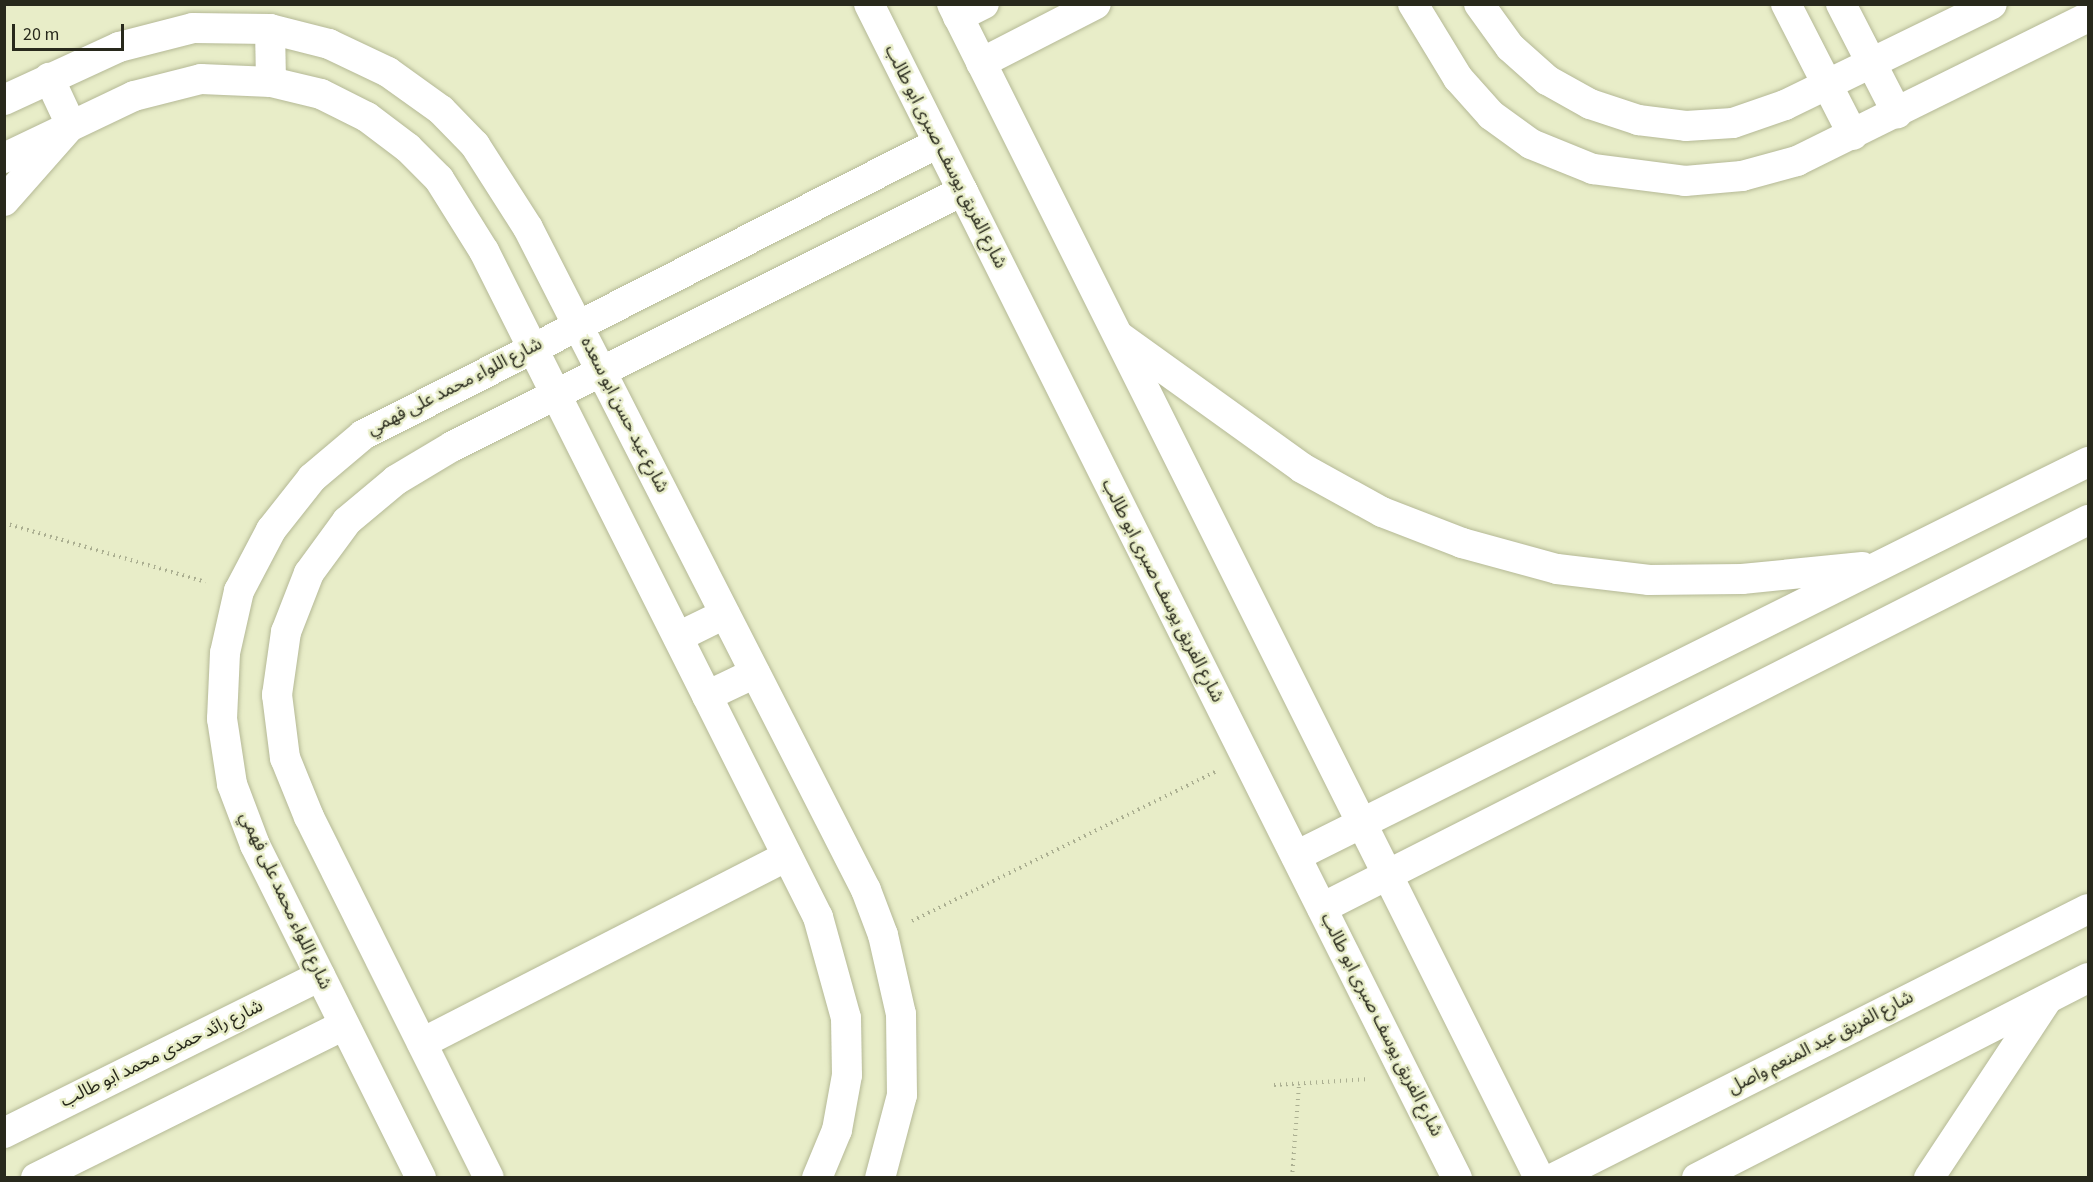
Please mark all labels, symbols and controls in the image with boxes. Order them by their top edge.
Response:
scale bar [15,12,128,50]
text: 20 m [23,22,59,47]
street label: شارع الفريق يوسف صبرى ابو طالب [879,42,1011,272]
street label: شارع اللواء محمد على فهمي [364,333,546,441]
street label: شارع عيد حسن ابو سعده [575,334,673,496]
street label: شارع الفريق يوسف صبرى ابو طالب [1096,476,1228,706]
street label: شارع اللواء محمد على فهمي [234,809,336,993]
street label: شارع الفريق يوسف صبرى ابو طالب [1315,910,1447,1140]
street label: شارع الفريق عبد المنعم واصل [1725,987,1917,1099]
street label: شارع رائد حمدى محمد ابو طالب [57,996,267,1112]

